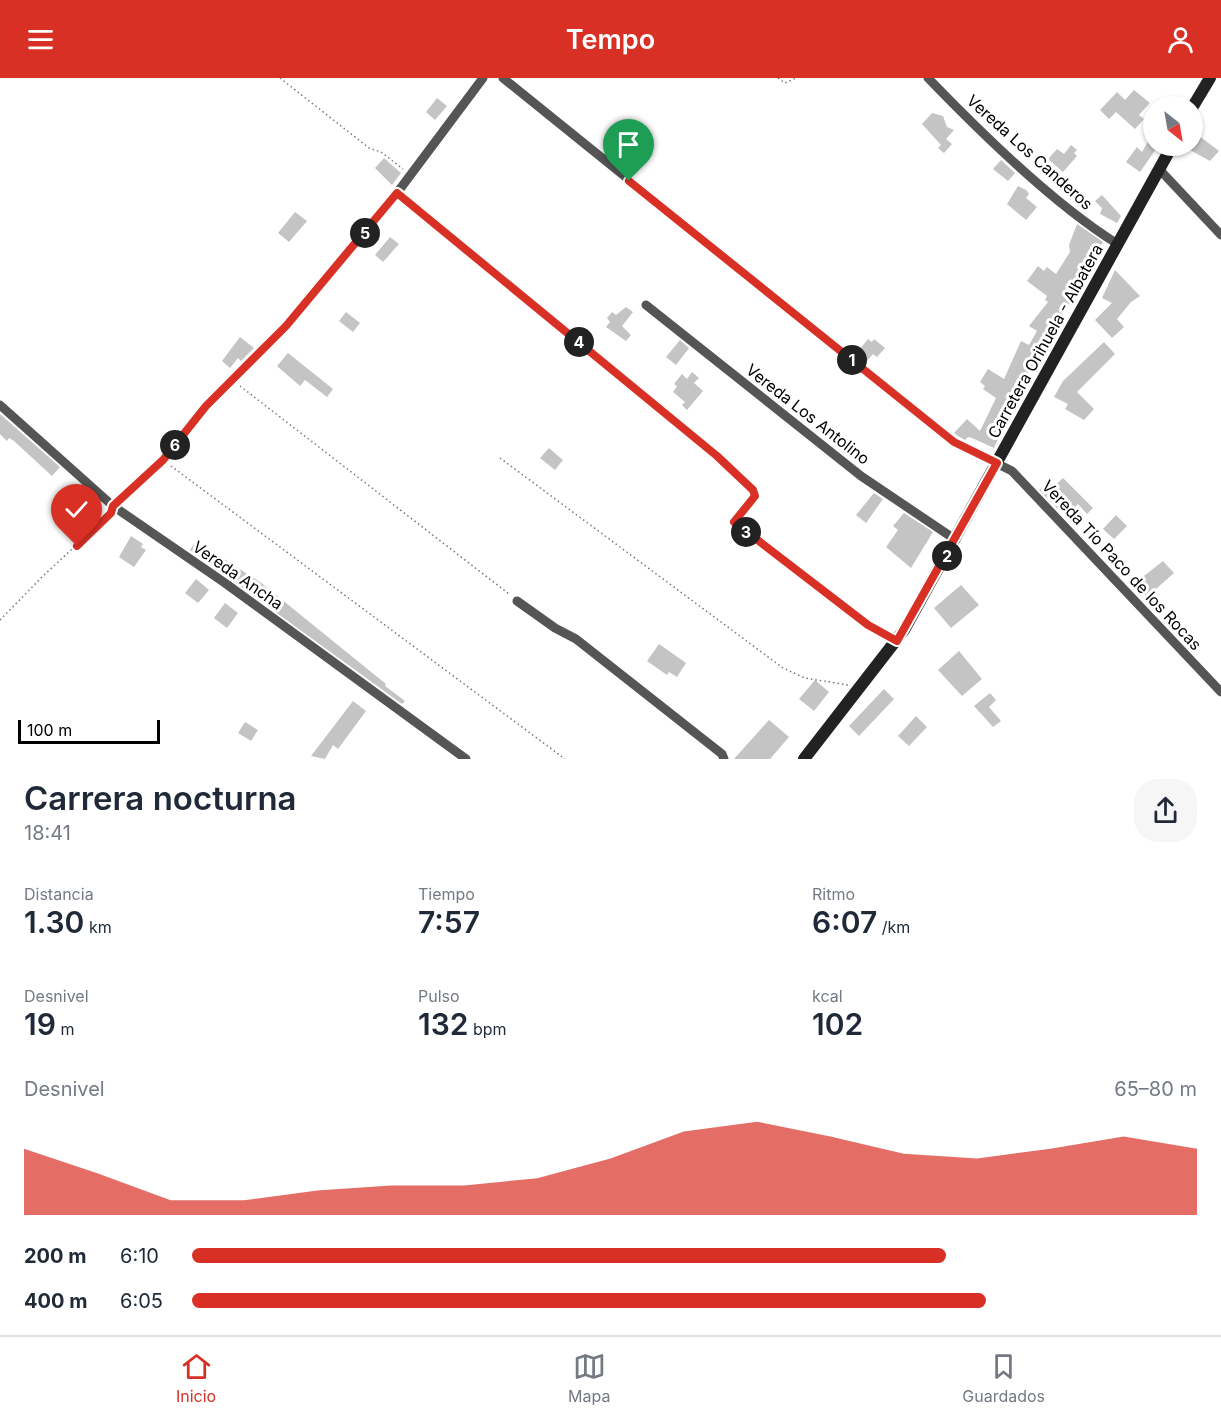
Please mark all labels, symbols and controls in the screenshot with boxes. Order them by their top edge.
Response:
icon: menu [24,23,57,56]
text: Tempo [566,23,655,56]
icon: person [1164,23,1197,56]
street label: Vereda Los Canderos [963,90,1097,214]
north arrow [1143,96,1203,156]
map controls [1143,96,1203,156]
pin [603,119,654,181]
icon: arrive [612,128,645,161]
pin: 5 [350,218,380,248]
text: 5 [360,223,370,243]
street label: Carretera Orihuela - Albatera [983,240,1107,442]
pin: 4 [564,327,594,357]
text: 4 [574,332,584,352]
pin: 1 [837,345,867,375]
text: 1 [849,350,855,370]
street label: Vereda Los Antolino [742,359,874,469]
pin: 6 [160,430,190,460]
text: 6 [170,435,180,455]
street label: Vereda Tío Paco de los Rocas [1038,476,1206,654]
pin [51,484,102,546]
icon: check [60,493,93,526]
pin: 3 [731,517,761,547]
text: 3 [741,522,751,542]
street label: Vereda Ancha [189,536,287,614]
pin: 2 [932,541,962,571]
text: 2 [942,546,952,566]
scale bar [18,717,160,744]
text: 100 m [27,720,72,740]
text: Carrera nocturna [24,778,297,818]
button: share [1134,779,1197,842]
text: 18:41 [24,821,71,845]
text: Distancia [24,884,94,904]
text: Tiempo [418,884,475,904]
text: Ritmo [812,884,855,904]
text: 1.30 [24,904,84,940]
text: 7:57 [418,904,480,940]
text: 6:07 [812,904,877,940]
text: km [84,917,112,937]
text: /km [877,917,910,937]
text: Desnivel [24,986,89,1006]
text: Pulso [418,986,460,1006]
text: kcal [812,986,843,1006]
text: 19 [24,1006,56,1042]
text: 132 [418,1006,468,1042]
text: 102 [812,1006,863,1042]
text: m [56,1019,74,1039]
text: bpm [468,1019,507,1039]
text: Desnivel [24,1077,105,1101]
text: 65–80 m [1114,1077,1197,1101]
text: 200 m [24,1244,87,1268]
text: 6:10 [120,1244,159,1268]
text: 400 m [24,1289,88,1313]
text: 6:05 [120,1289,163,1313]
tab: Inicio [176,1350,216,1406]
tab: Mapa [568,1350,610,1406]
tab: Guardados [962,1350,1045,1406]

